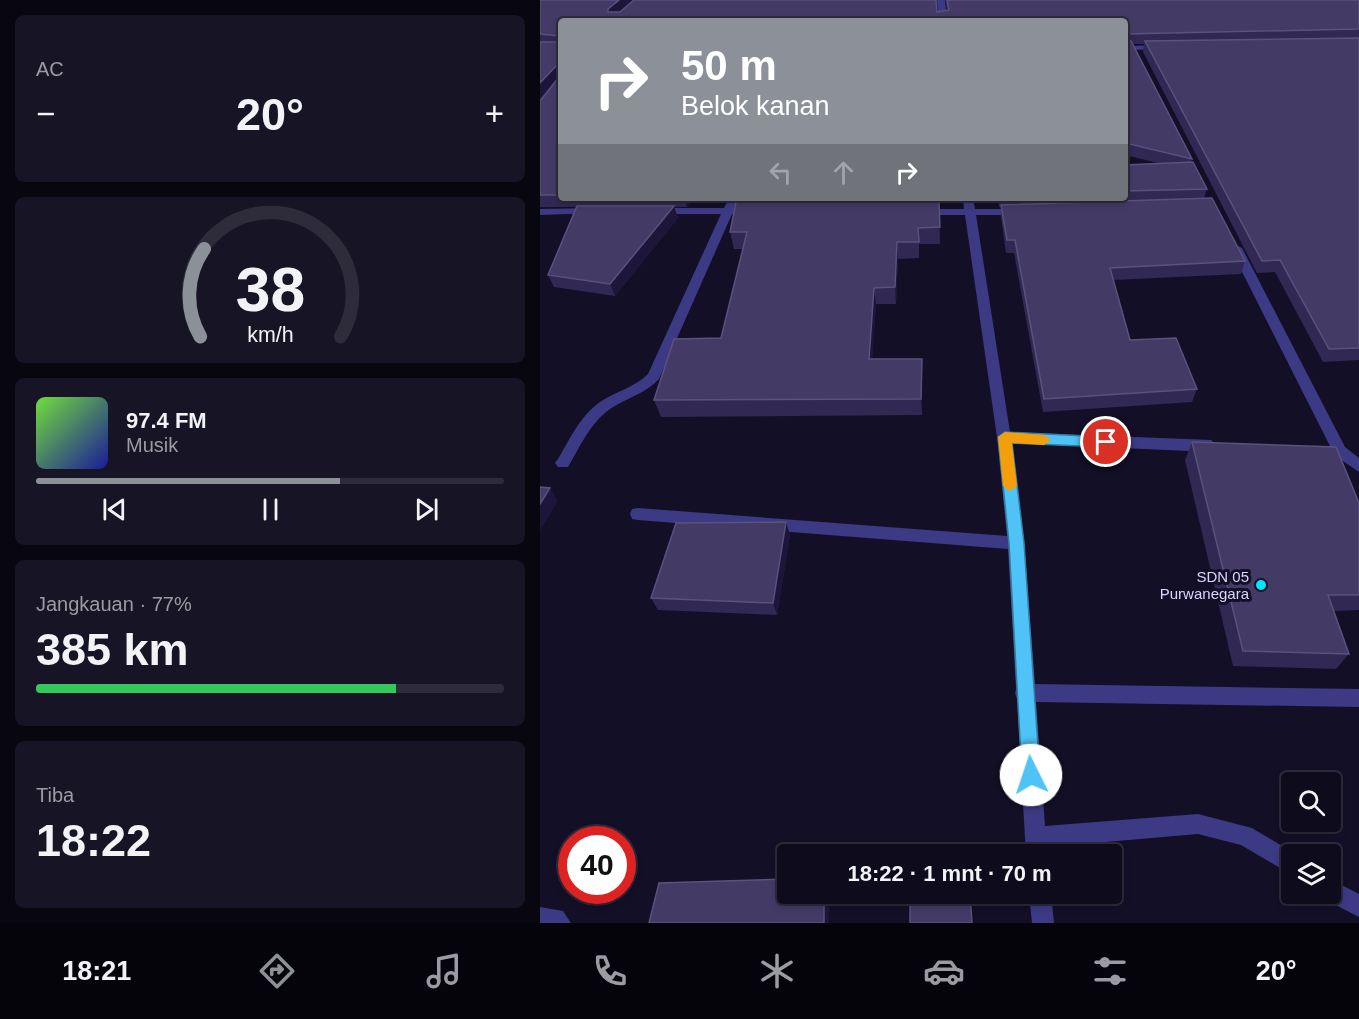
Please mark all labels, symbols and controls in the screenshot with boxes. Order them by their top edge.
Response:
icon: right [582,42,660,120]
text: 50 m [681,42,777,89]
text: AC [36,58,64,80]
text: 20° [236,89,304,140]
text: Belok kanan [681,91,830,121]
text: − [36,95,55,132]
text: + [485,95,504,132]
icon: left [764,156,797,189]
icon: ahead [827,156,860,189]
icon: right [890,156,923,189]
text: 38 [235,255,305,324]
text: km/h [247,323,293,347]
text: 97.4 FM [126,408,207,433]
pin [1080,416,1131,467]
icon: arrive [1089,425,1122,458]
text: Musik [126,434,178,456]
icon: previous [98,493,131,526]
icon: pause [254,493,287,526]
icon: next [410,493,443,526]
place label: SDN 05 Purwanegara [1160,568,1250,602]
marker: SDN 05 Purwanegara [1254,578,1268,592]
text: Jangkauan · 77% [36,593,192,615]
text: 385 km [36,624,189,675]
position arrow [999,743,1063,807]
map controls [1281,772,1341,904]
button: search [1281,772,1341,832]
text: Tiba [36,784,74,806]
text: 18:22 [36,815,151,866]
speed limit sign: 40 [558,826,636,904]
button: layers [1281,844,1341,904]
text: 18:22 · 1 mnt · 70 m [847,861,1052,886]
icon: directions [256,950,298,992]
icon: music [423,950,465,992]
icon: phone [589,950,631,992]
icon: climate [756,950,798,992]
icon: car [923,950,965,992]
icon: filters [1089,950,1131,992]
text: 18:21 [62,956,131,986]
text: 20° [1256,956,1297,986]

